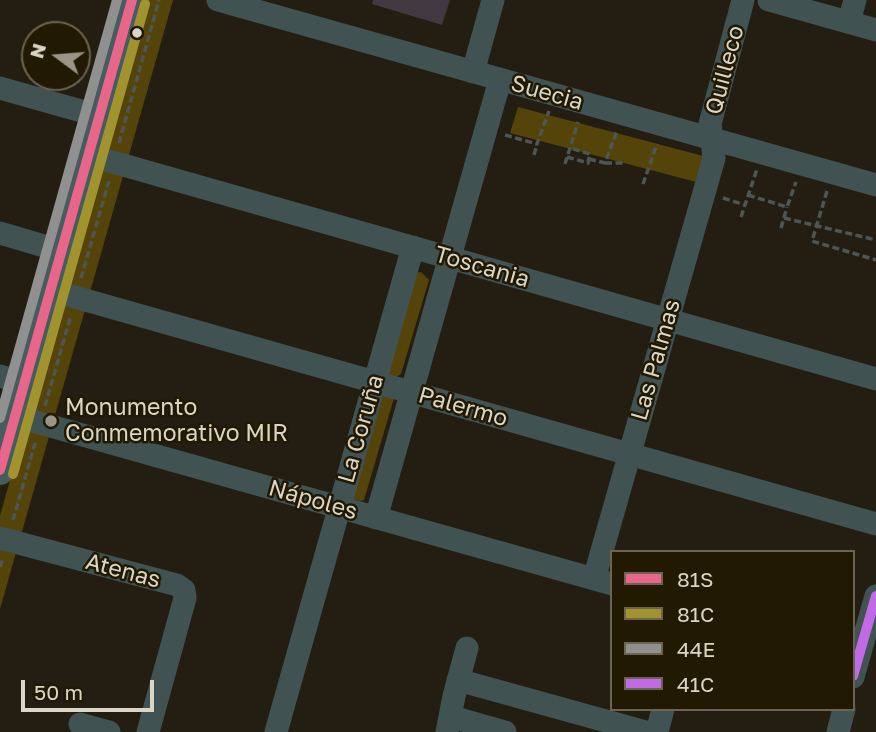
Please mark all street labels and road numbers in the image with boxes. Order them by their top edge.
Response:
street label: Quilleco [700,22,750,118]
street label: Suecia [508,70,586,116]
street label: Toscania [432,240,532,294]
street label: Las Palmas [626,296,686,424]
street label: La Coruña [332,372,390,486]
street label: Palermo [415,381,511,433]
street label: Nápoles [265,474,361,526]
street label: Atenas [83,548,163,594]

